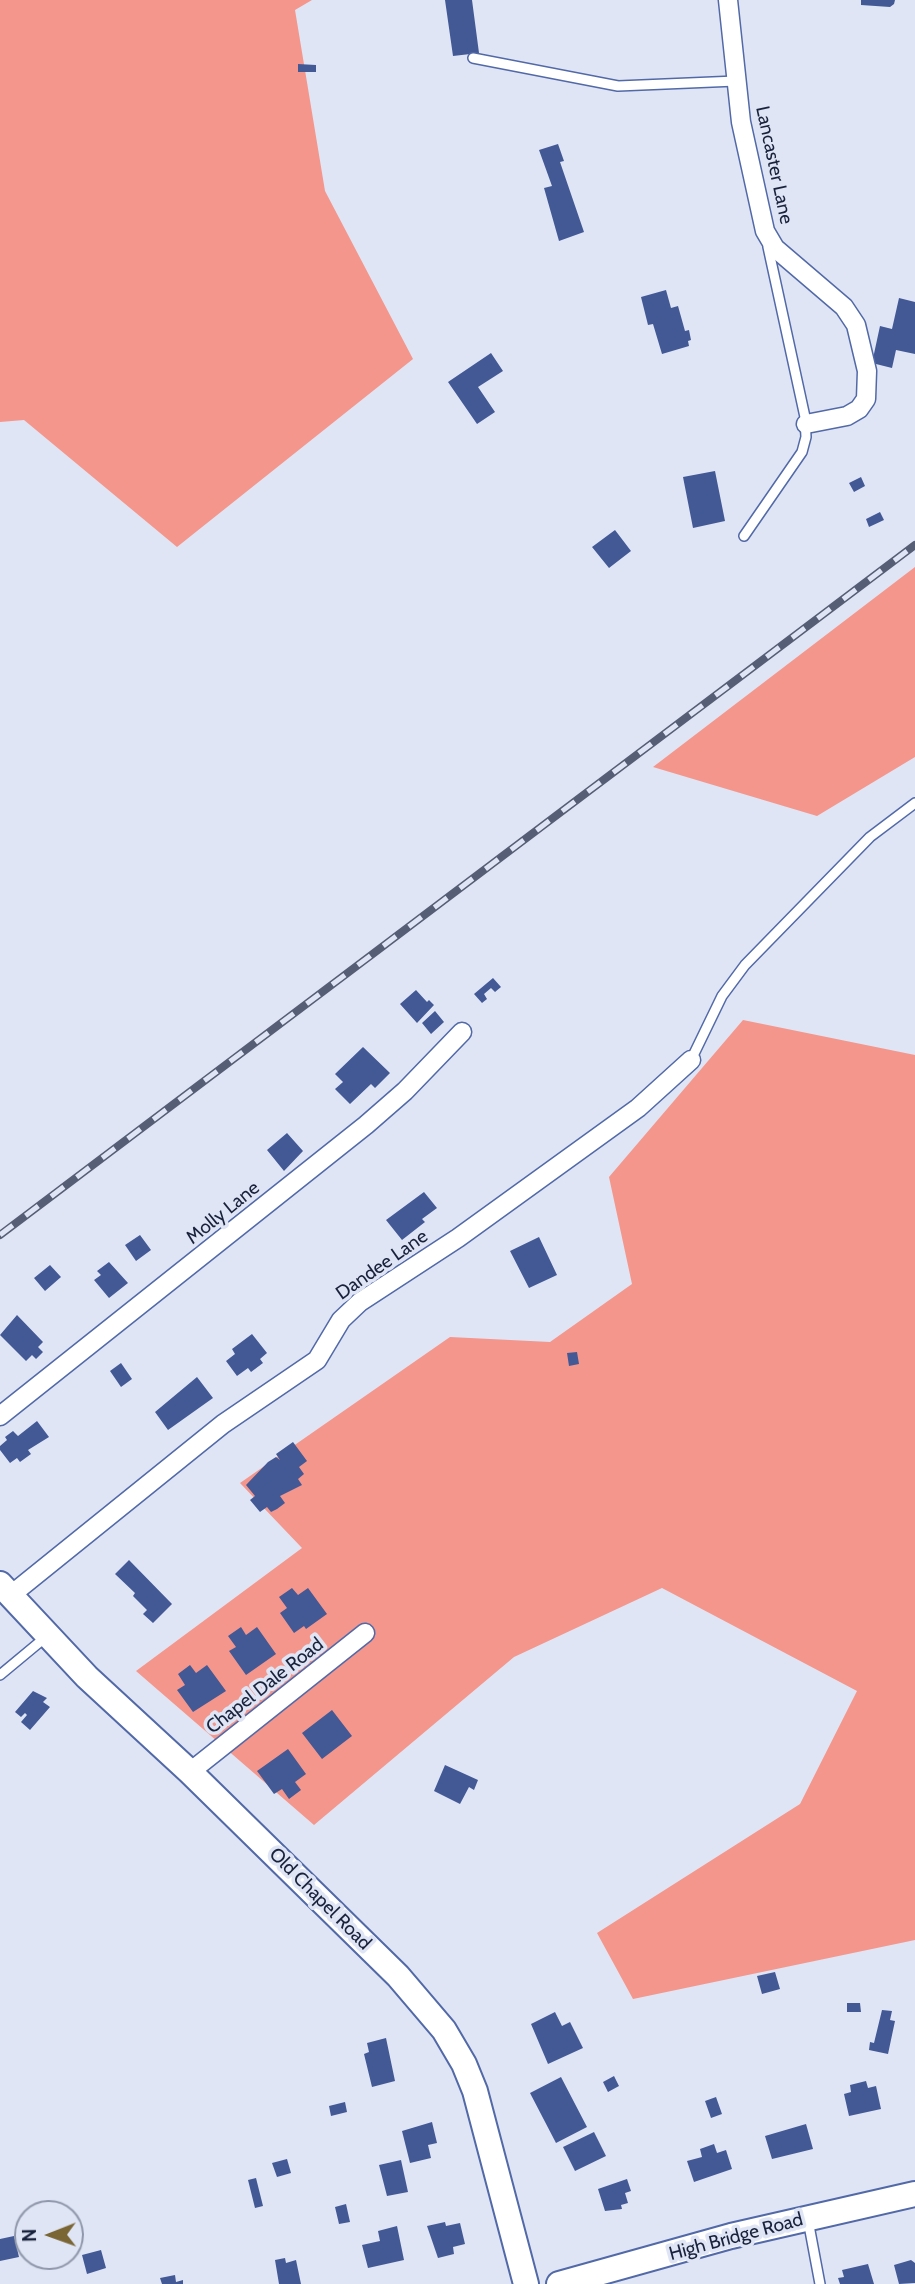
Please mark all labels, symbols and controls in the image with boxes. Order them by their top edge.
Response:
street label: Lancaster Lane [750,104,798,226]
street label: Molly Lane [182,1177,264,1249]
street label: Dandee Lane [332,1225,432,1305]
street label: Chapel Dale Road [202,1633,328,1739]
street label: Old Chapel Road [264,1843,376,1955]
north arrow [14,2200,84,2270]
street label: High Bridge Road [667,2208,805,2266]
text: N [18,2228,41,2242]

